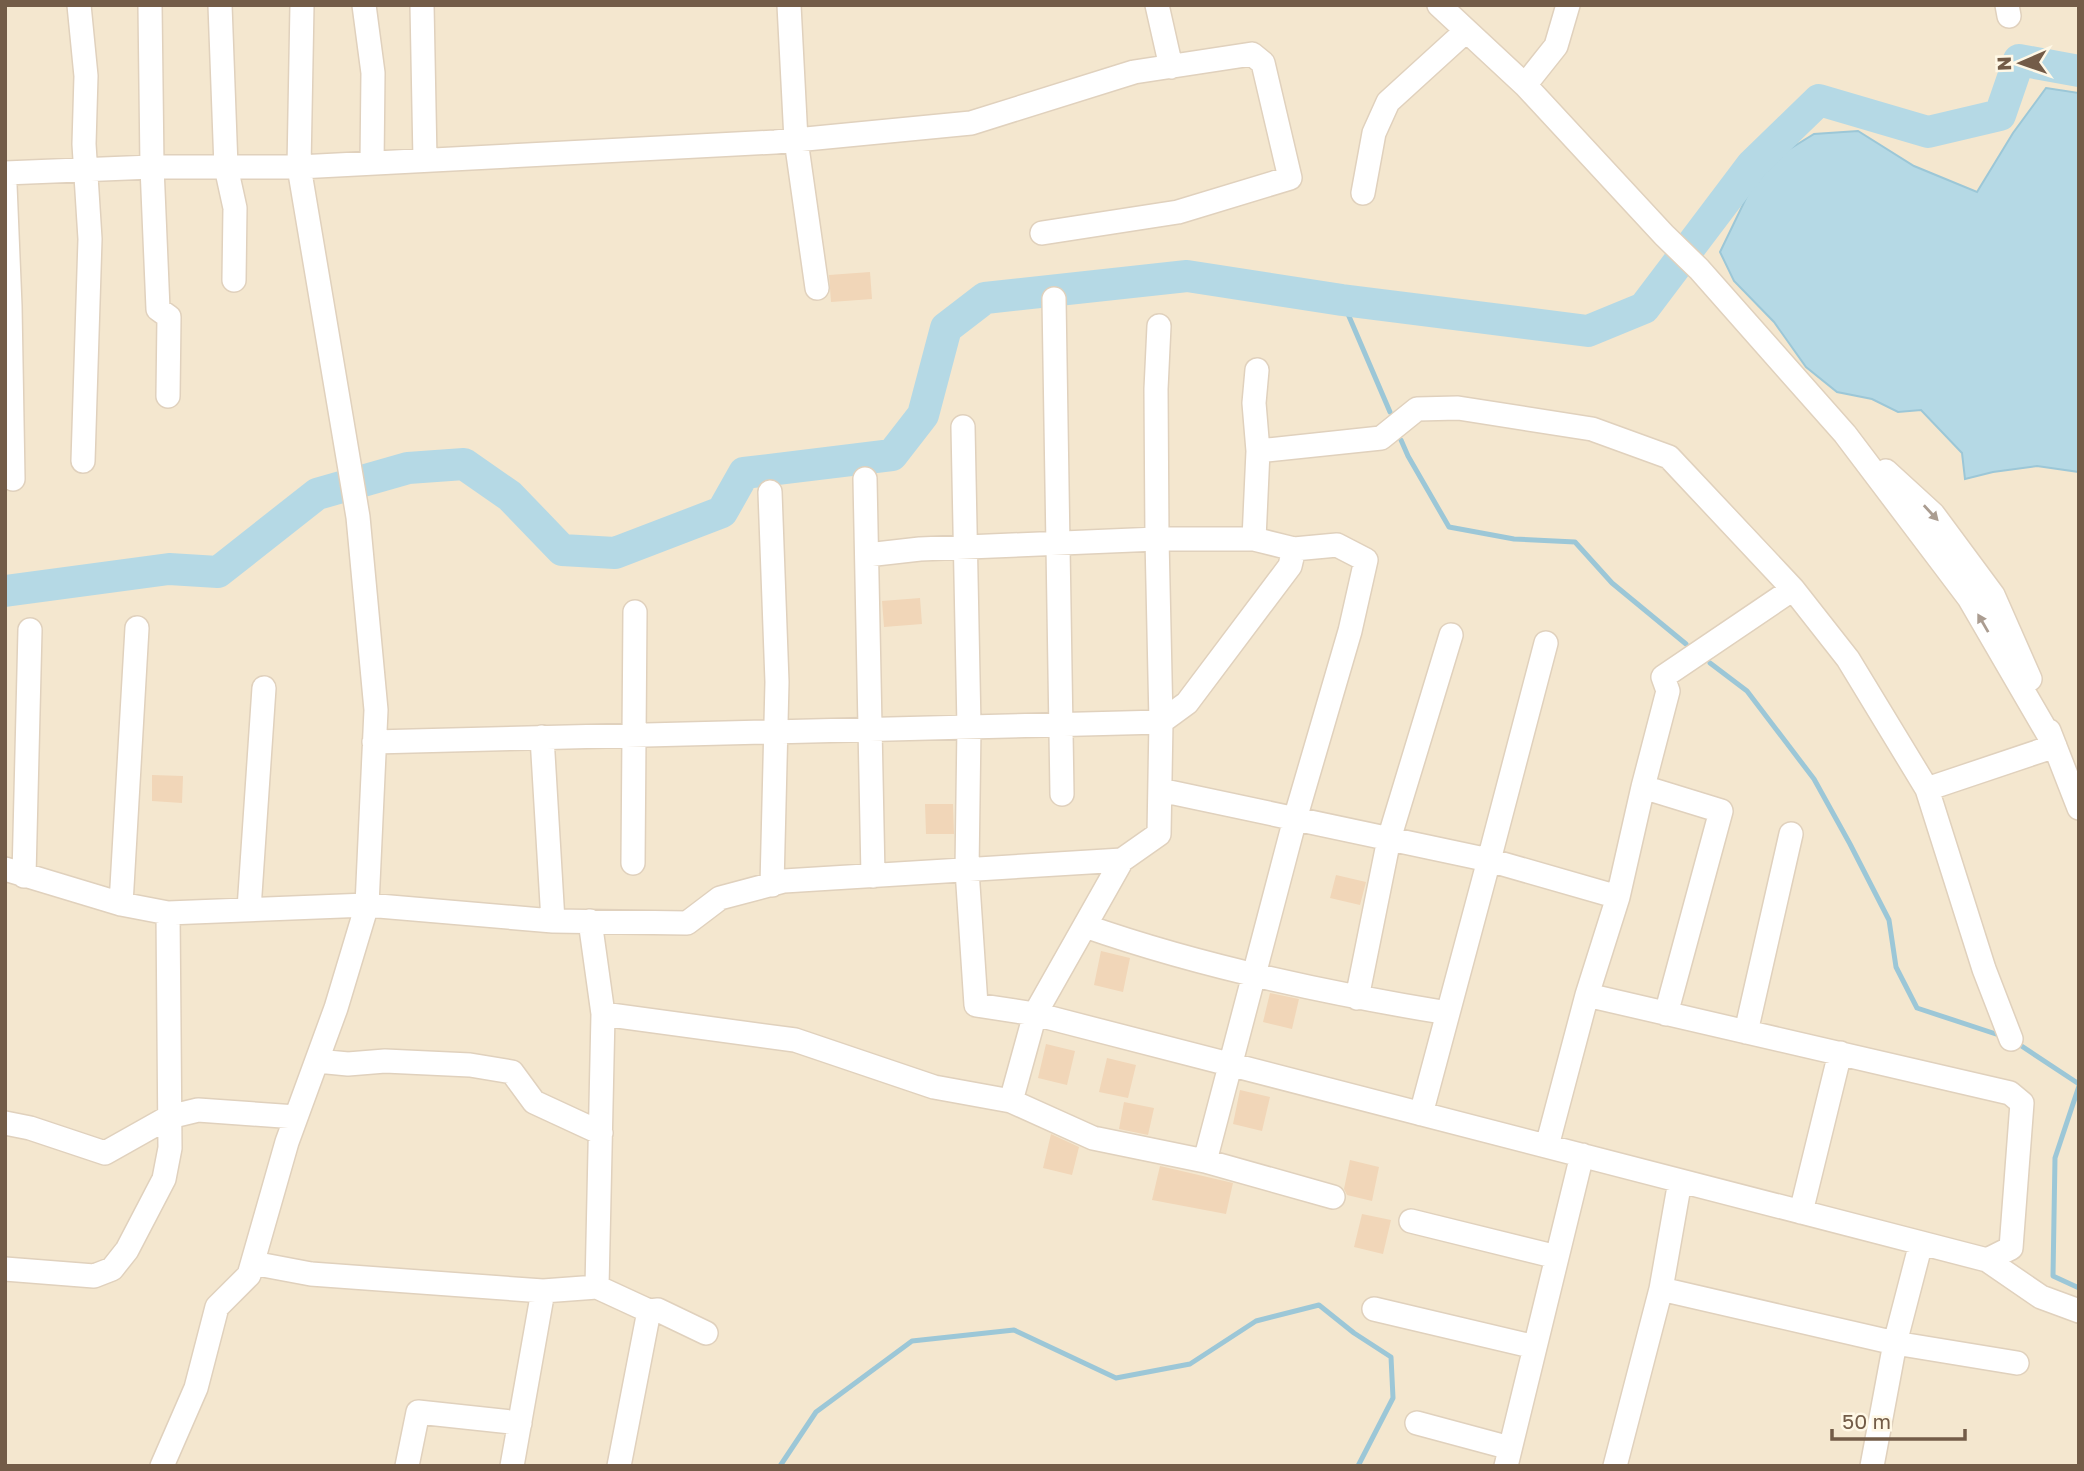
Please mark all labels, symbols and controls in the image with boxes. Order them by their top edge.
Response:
north arrow [1986,28,2056,98]
text: N [1992,56,2015,71]
one-way arrow [1923,504,1939,522]
one-way arrow [1978,613,1990,633]
scale bar [1832,1398,1965,1442]
text: 50 m [1842,1408,1891,1434]

